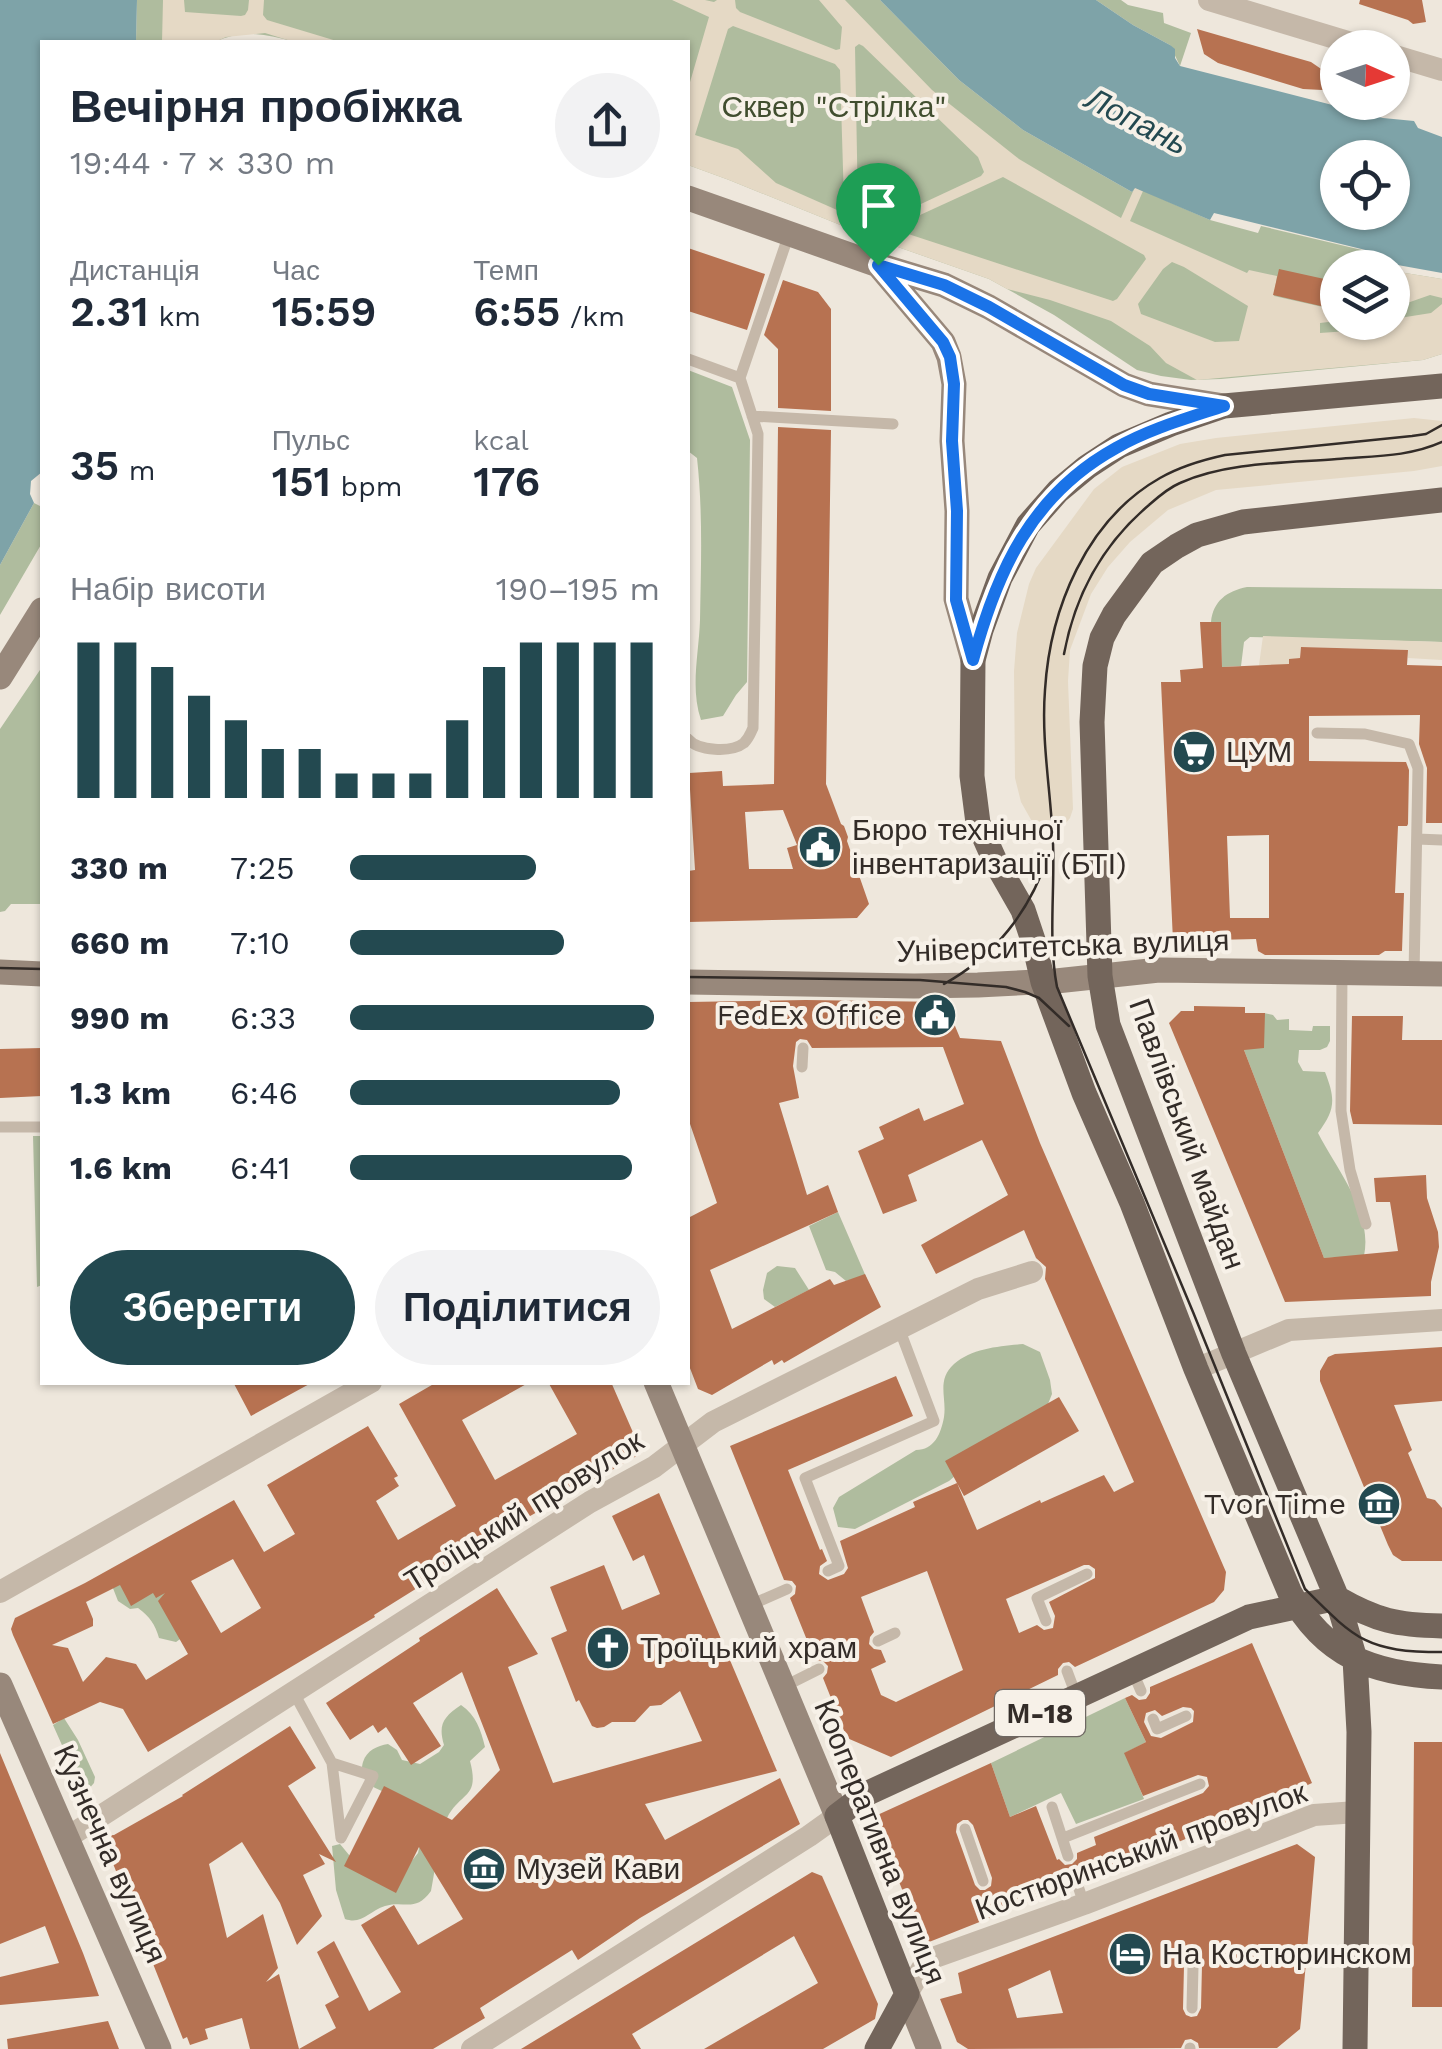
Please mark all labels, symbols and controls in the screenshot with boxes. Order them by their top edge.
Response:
north arrow [1320,30,1410,120]
map controls [1320,30,1410,340]
button: share [555,73,660,178]
water label: Лопань [1078,78,1194,163]
text: Вечірня пробіжка [70,80,462,133]
park label: Сквер "Стрілка" [722,89,946,124]
button: locate [1320,140,1410,230]
text: 19:44 · 7 × 330 m [70,144,335,182]
pin [836,163,921,266]
icon: arrive [851,178,906,233]
button: layers [1320,250,1410,340]
text: Дистанція [70,254,200,287]
text: Час [272,254,320,287]
text: Темп [473,254,539,287]
text: 2.31 [70,287,149,336]
text: 15:59 [272,287,377,336]
text: 6:55 [473,287,561,336]
text: km [149,300,201,333]
text: /km [561,300,625,333]
text: Пульс [272,424,350,457]
text: kcal [473,424,529,457]
text: 35 [70,441,119,490]
text: m [119,454,155,487]
text: 151 [272,457,331,506]
text: 176 [473,457,540,506]
text: bpm [331,470,402,503]
text: Набір висоти [70,570,266,608]
text: 190–195 m [496,570,660,608]
supermarket icon: ЦУМ [1171,729,1217,775]
place label: ЦУМ [1226,734,1292,769]
place label: Бюро технічної інвентаризації (БТІ) [852,812,1126,881]
public building icon: Бюро технічної інвентаризації (БТІ) [797,824,843,870]
text: 330 m [70,849,168,887]
text: 7:25 [230,849,295,887]
street label: Університетська вулиця [896,922,1230,969]
text: 660 m [70,924,169,962]
text: 7:10 [230,924,290,962]
public building icon: FedEx Office [912,992,958,1038]
street label: Павлівський майдан [1122,994,1253,1274]
place label: FedEx Office [717,997,902,1032]
text: 990 m [70,999,169,1037]
text: 6:33 [230,999,296,1037]
text: 1.3 km [70,1074,171,1112]
text: 6:46 [230,1074,298,1112]
text: 1.6 km [70,1149,172,1187]
text: 6:41 [230,1149,290,1187]
button: Зберегти [70,1250,355,1365]
button: Поділитися [375,1250,660,1365]
street label: Троїцький провулок [398,1422,650,1598]
museum icon: Tvor Time [1356,1481,1402,1527]
place label: Tvor Time [1204,1486,1346,1521]
church icon: Троїцький храм [585,1625,631,1671]
place label: Троїцький храм [640,1630,857,1665]
road number: М-18 [995,1690,1085,1736]
street label: Кооперативна вулиця [807,1694,954,1989]
street label: Кузнечна вулиця [47,1739,174,1968]
street label: Костюринський провулок [970,1774,1312,1927]
museum icon: Музей Кави [461,1846,507,1892]
place label: Музей Кави [516,1851,680,1886]
hotel icon: На Костюринском [1107,1931,1153,1977]
place label: На Костюринском [1162,1936,1412,1971]

